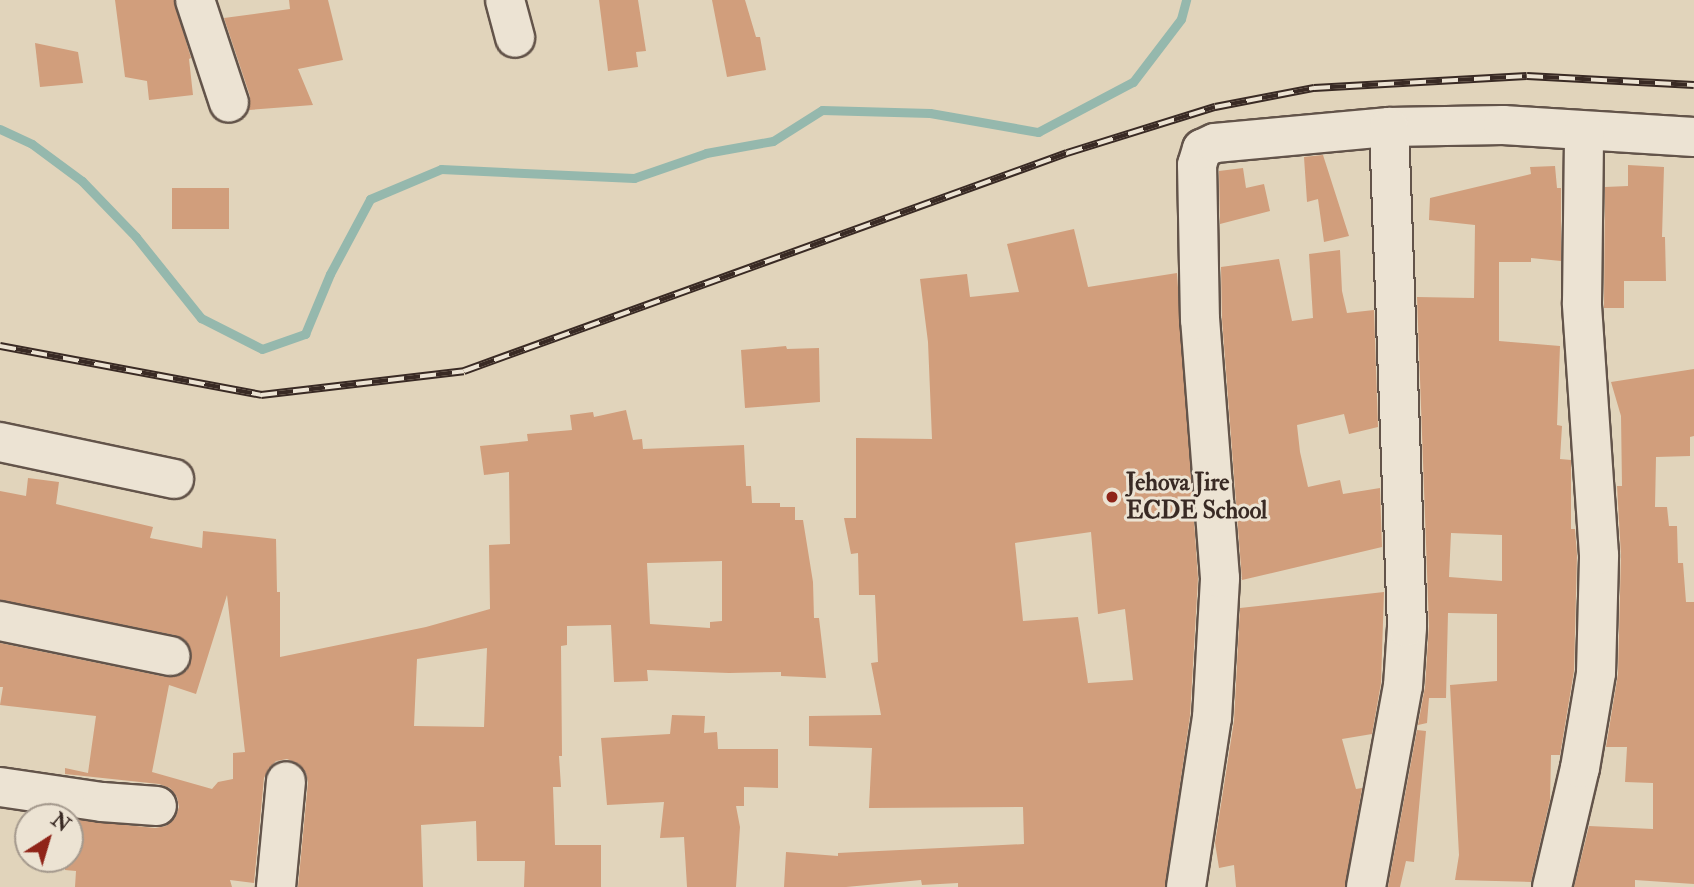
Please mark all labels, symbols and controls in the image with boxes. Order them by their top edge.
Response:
place label: Jehova Jire ECDE School [1126,469,1267,525]
marker: Jehova Jire ECDE School [1104,489,1120,505]
north arrow [14,803,84,873]
text: N [46,808,74,838]

